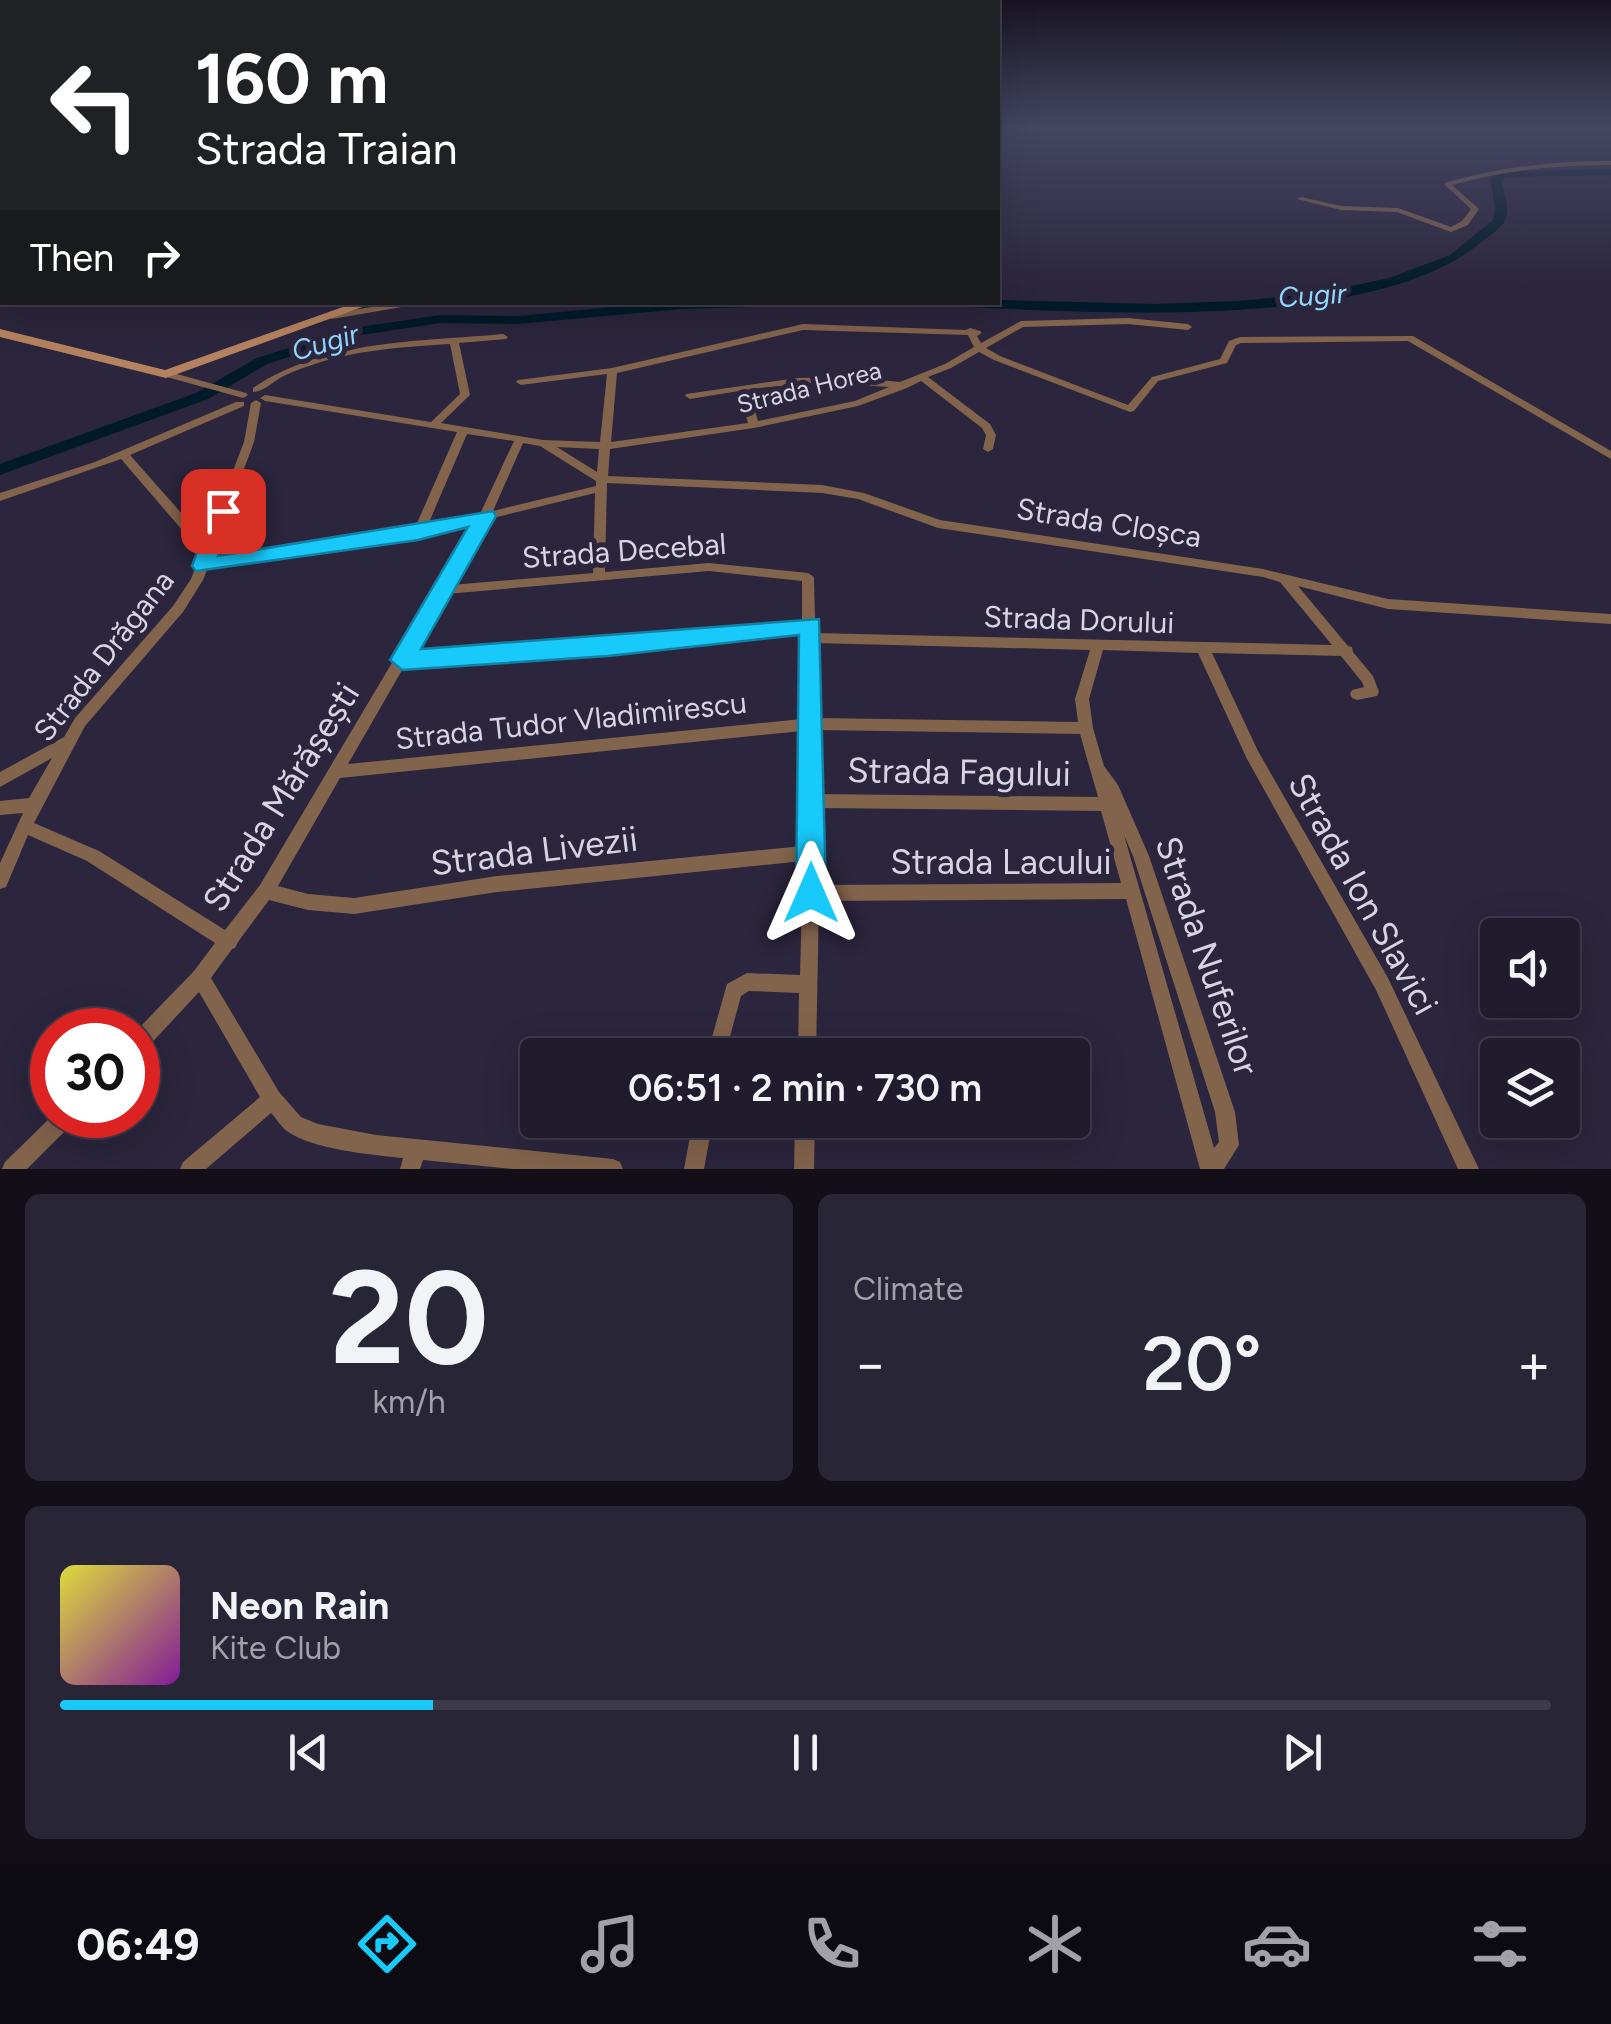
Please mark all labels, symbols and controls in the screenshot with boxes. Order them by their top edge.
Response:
text: 160 m [195,36,388,121]
icon: left [30,40,160,170]
text: Strada Traian [195,121,458,175]
icon: right [134,230,189,285]
text: Then [30,235,114,281]
water label: Cugir [1277,276,1349,314]
water label: Cugir [287,316,364,368]
street label: Strada Horea [734,355,884,419]
pin [181,469,266,554]
icon: arrive [196,484,251,539]
street label: Strada Cloșca [1014,490,1204,555]
street label: Strada Decebal [521,525,727,576]
street label: Strada Drăgana [25,563,182,748]
street label: Strada Dorului [983,598,1175,641]
street label: Strada Mărășești [194,675,368,919]
street label: Strada Tudor Vladimirescu [393,684,748,757]
street label: Strada Fagului [847,749,1071,795]
street label: Strada Ion Slavici [1279,766,1447,1022]
street label: Strada Livezii [428,817,640,885]
street label: Strada Nuferilor [1146,831,1268,1081]
position arrow [759,841,863,945]
street label: Strada Lacului [890,841,1112,883]
map controls [1480,918,1580,1138]
button: sound [1480,918,1580,1018]
speed limit sign: 30 [30,1008,160,1138]
button: layers [1480,1038,1580,1138]
text: 06:51 · 2 min · 730 m [628,1065,982,1111]
text: 20 [329,1240,489,1396]
text: Climate [853,1270,964,1308]
text: 20° [1142,1319,1262,1409]
text: − [853,1331,887,1397]
text: + [1517,1331,1551,1397]
text: km/h [372,1383,446,1421]
text: Neon Rain [210,1583,389,1629]
text: Kite Club [210,1629,341,1667]
icon: previous [281,1725,336,1780]
icon: pause [778,1725,833,1780]
icon: next [1275,1725,1330,1780]
icon: directions [352,1909,422,1979]
icon: music [575,1909,645,1979]
icon: phone [797,1909,867,1979]
icon: climate [1020,1909,1090,1979]
icon: car [1242,1909,1312,1979]
icon: filters [1465,1909,1535,1979]
text: 06:49 [76,1917,200,1971]

